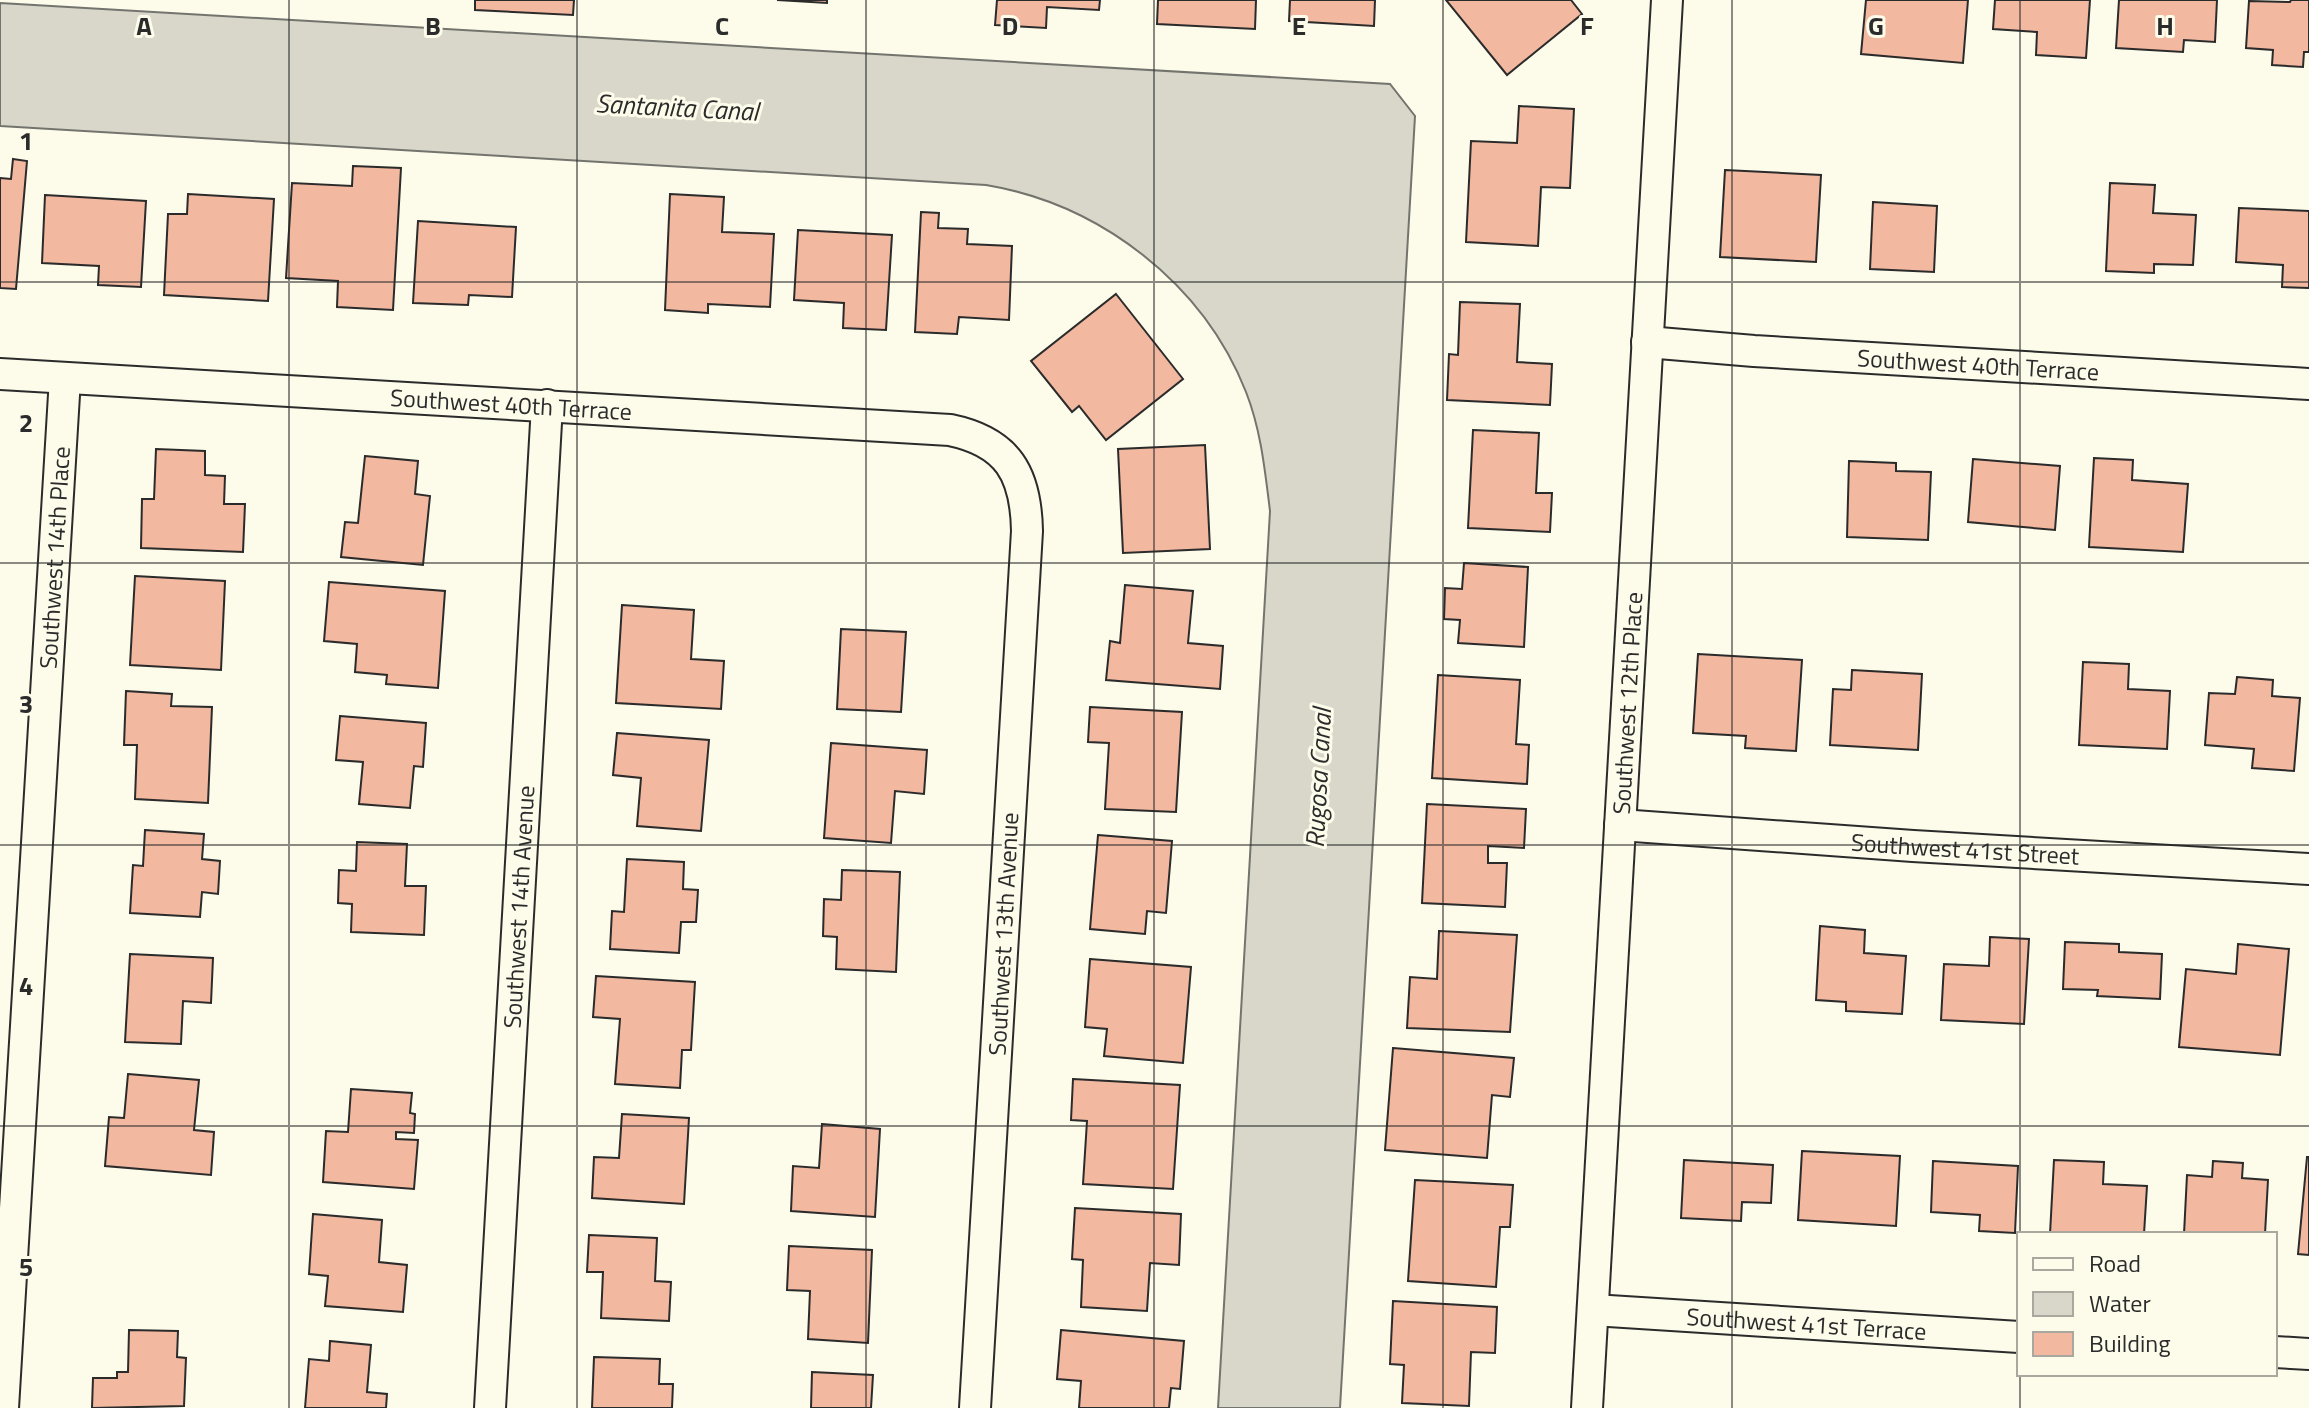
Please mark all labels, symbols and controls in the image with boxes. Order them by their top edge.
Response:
text: A [136,6,152,45]
text: B [425,6,441,45]
text: C [715,6,729,45]
text: D [1002,6,1018,45]
text: E [1292,6,1306,45]
text: F [1580,6,1594,45]
text: G [1868,6,1884,45]
text: H [2156,6,2174,45]
water label: Santanita Canal [595,83,763,131]
text: 1 [19,121,33,160]
street label: Southwest 40th Terrace [1856,339,2100,389]
street label: Southwest 40th Terrace [389,379,633,429]
text: 2 [19,403,33,442]
street label: Southwest 14th Place [30,445,79,670]
street label: Southwest 12th Place [1603,591,1651,815]
text: 3 [19,684,33,723]
water label: Rugosa Canal [1295,704,1341,849]
street label: Southwest 14th Avenue [494,784,543,1029]
street label: Southwest 13th Avenue [979,812,1027,1056]
street label: Southwest 41st Street [1850,824,2081,874]
text: 4 [19,966,33,1005]
legend [2017,1232,2277,1376]
text: Road [2089,1245,2141,1281]
text: 5 [19,1247,33,1286]
text: Water [2089,1285,2151,1321]
street label: Southwest 41st Terrace [1686,1298,1928,1349]
text: Building [2089,1325,2171,1361]

